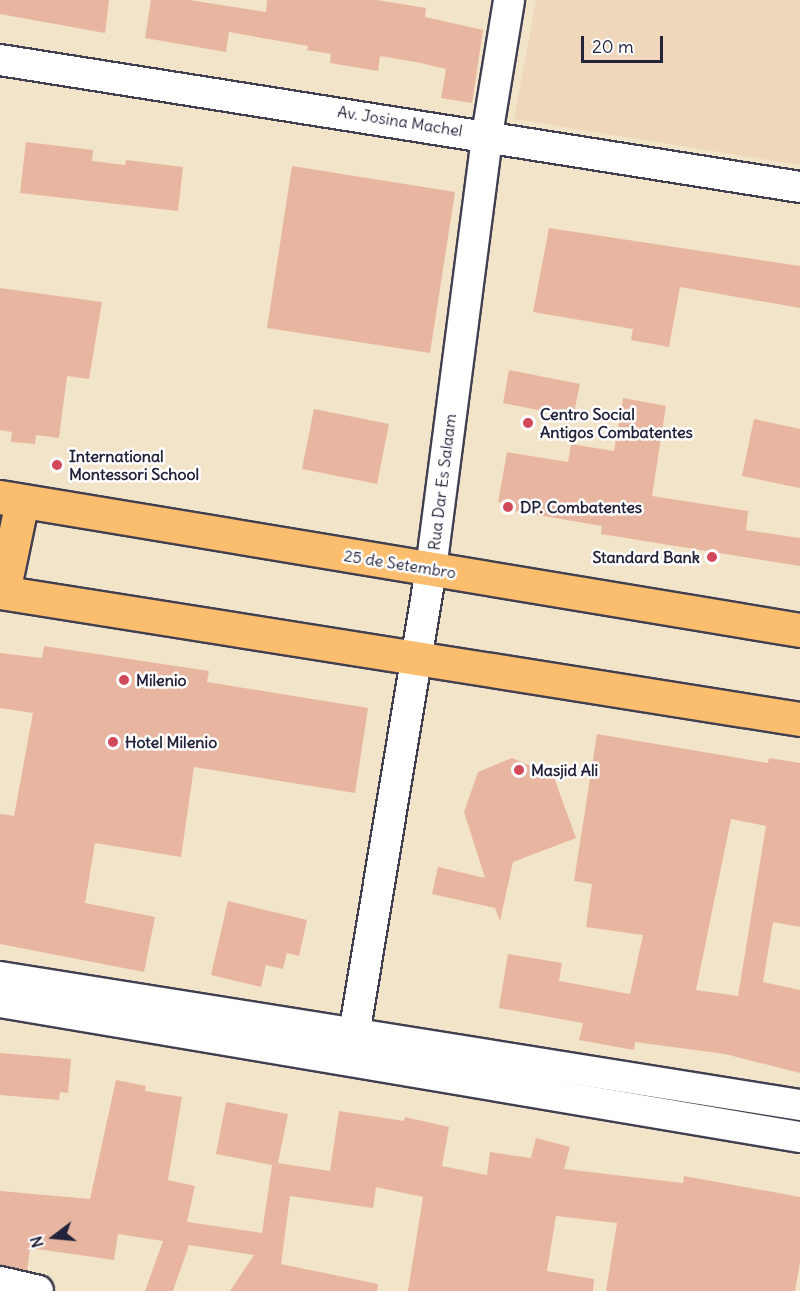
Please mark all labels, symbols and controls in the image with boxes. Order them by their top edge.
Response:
scale bar [584,24,666,62]
text: 20 m [592,35,634,58]
street label: Av. Josina Machel [336,102,464,140]
place label: Centro Social Antigos Combatentes [540,404,693,442]
street label: Rua Dar Es Salaam [424,413,460,551]
marker: Centro Social Antigos Combatentes [521,416,535,430]
place label: International Montessori School [69,446,199,484]
marker: International Montessori School [50,458,64,472]
place label: DP. Combatentes [520,497,642,517]
marker: DP. Combatentes [501,500,515,514]
street label: 25 de Setembro [343,546,457,582]
place label: Standard Bank [592,547,700,567]
marker: Standard Bank [705,550,719,564]
place label: Milenio [136,670,187,690]
marker: Milenio [117,673,131,687]
place label: Hotel Milenio [125,732,217,752]
marker: Hotel Milenio [106,735,120,749]
place label: Masjid Ali [531,760,598,780]
marker: Masjid Ali [512,763,526,777]
north arrow [24,1207,84,1267]
text: N [26,1234,48,1250]

